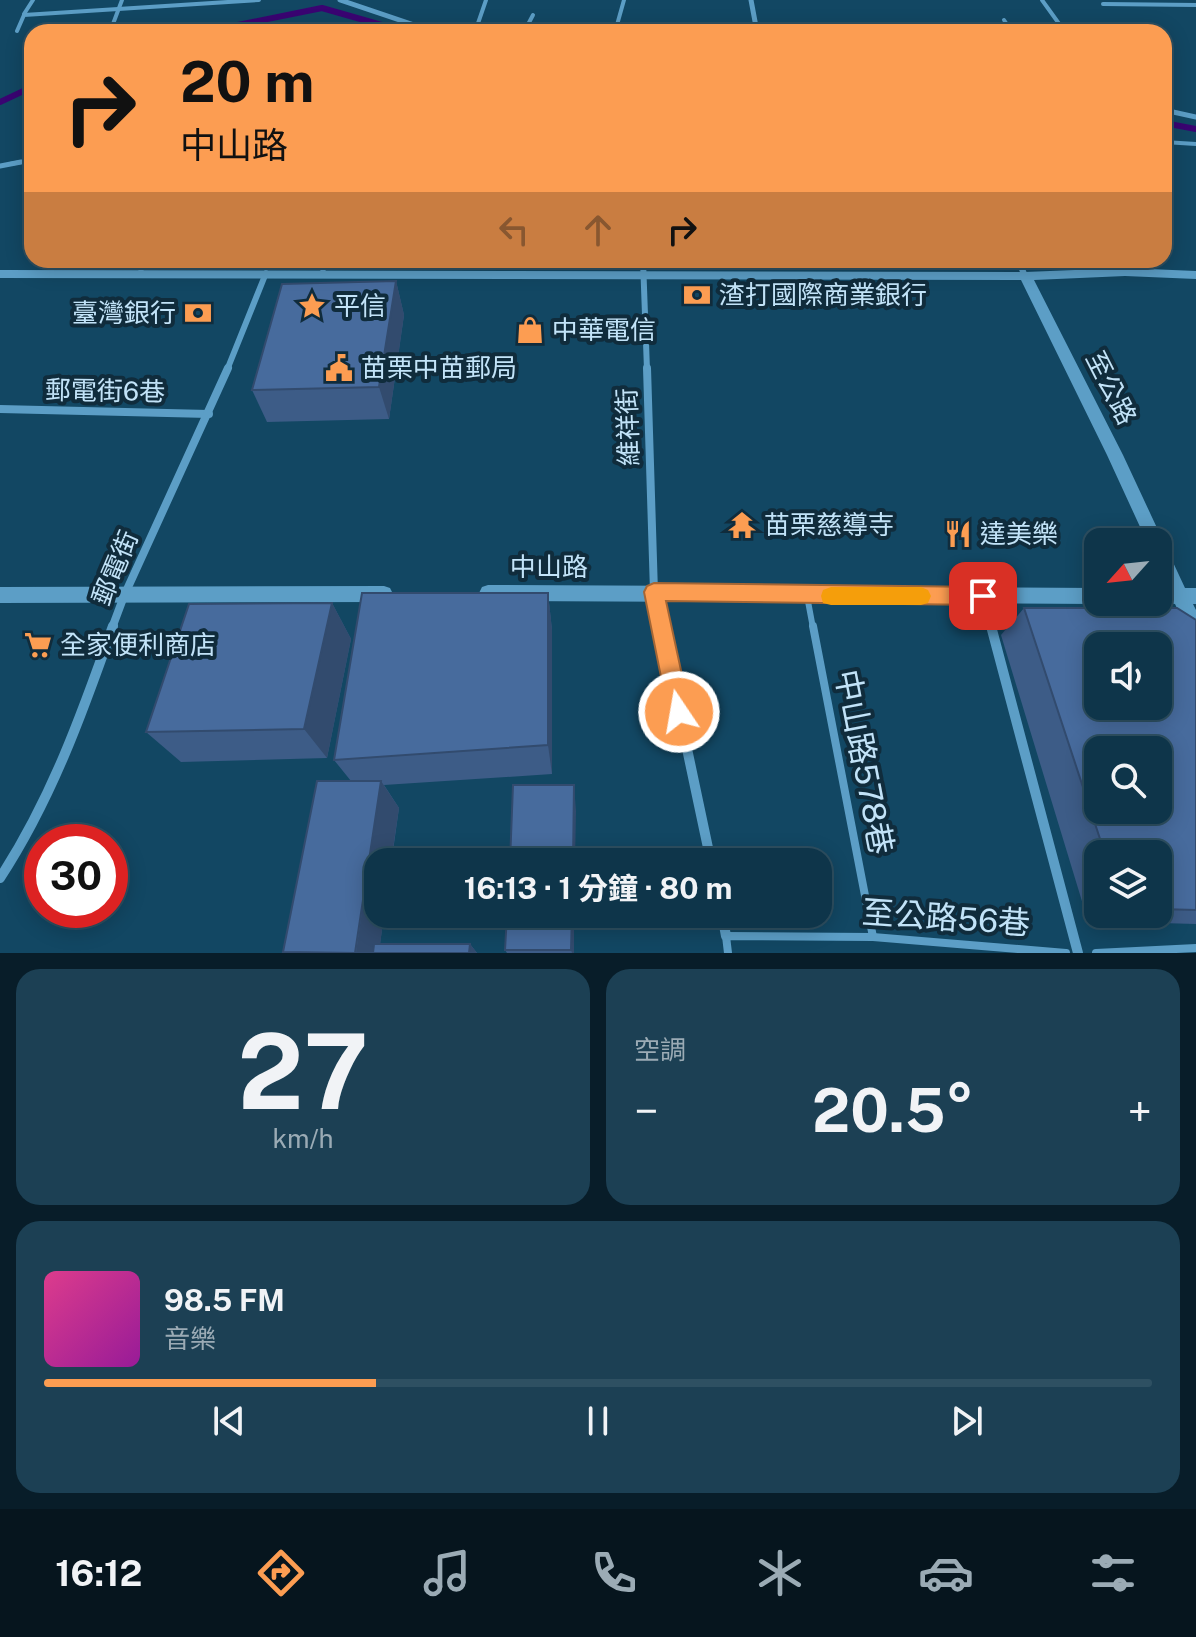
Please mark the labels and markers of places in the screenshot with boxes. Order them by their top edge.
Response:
place label: 渣打國際商業銀行 [719,279,927,310]
bank icon: 渣打國際商業銀行 [682,280,712,310]
place label: 平信 [334,290,386,321]
place icon: 平信 [297,291,327,321]
place label: 臺灣銀行 [72,297,176,328]
bank icon: 臺灣銀行 [183,298,213,328]
place label: 中華電信 [552,314,656,345]
shop icon: 中華電信 [515,315,545,345]
place label: 苗栗中苗郵局 [361,352,517,383]
public building icon: 苗栗中苗郵局 [324,353,354,383]
place label: 苗栗慈導寺 [764,509,894,540]
temple icon: 苗栗慈導寺 [727,510,757,540]
place label: 達美樂 [980,518,1058,549]
restaurant icon: 達美樂 [943,519,973,549]
pin [949,562,1017,630]
place label: 全家便利商店 [60,629,216,660]
supermarket icon: 全家便利商店 [23,630,53,660]

